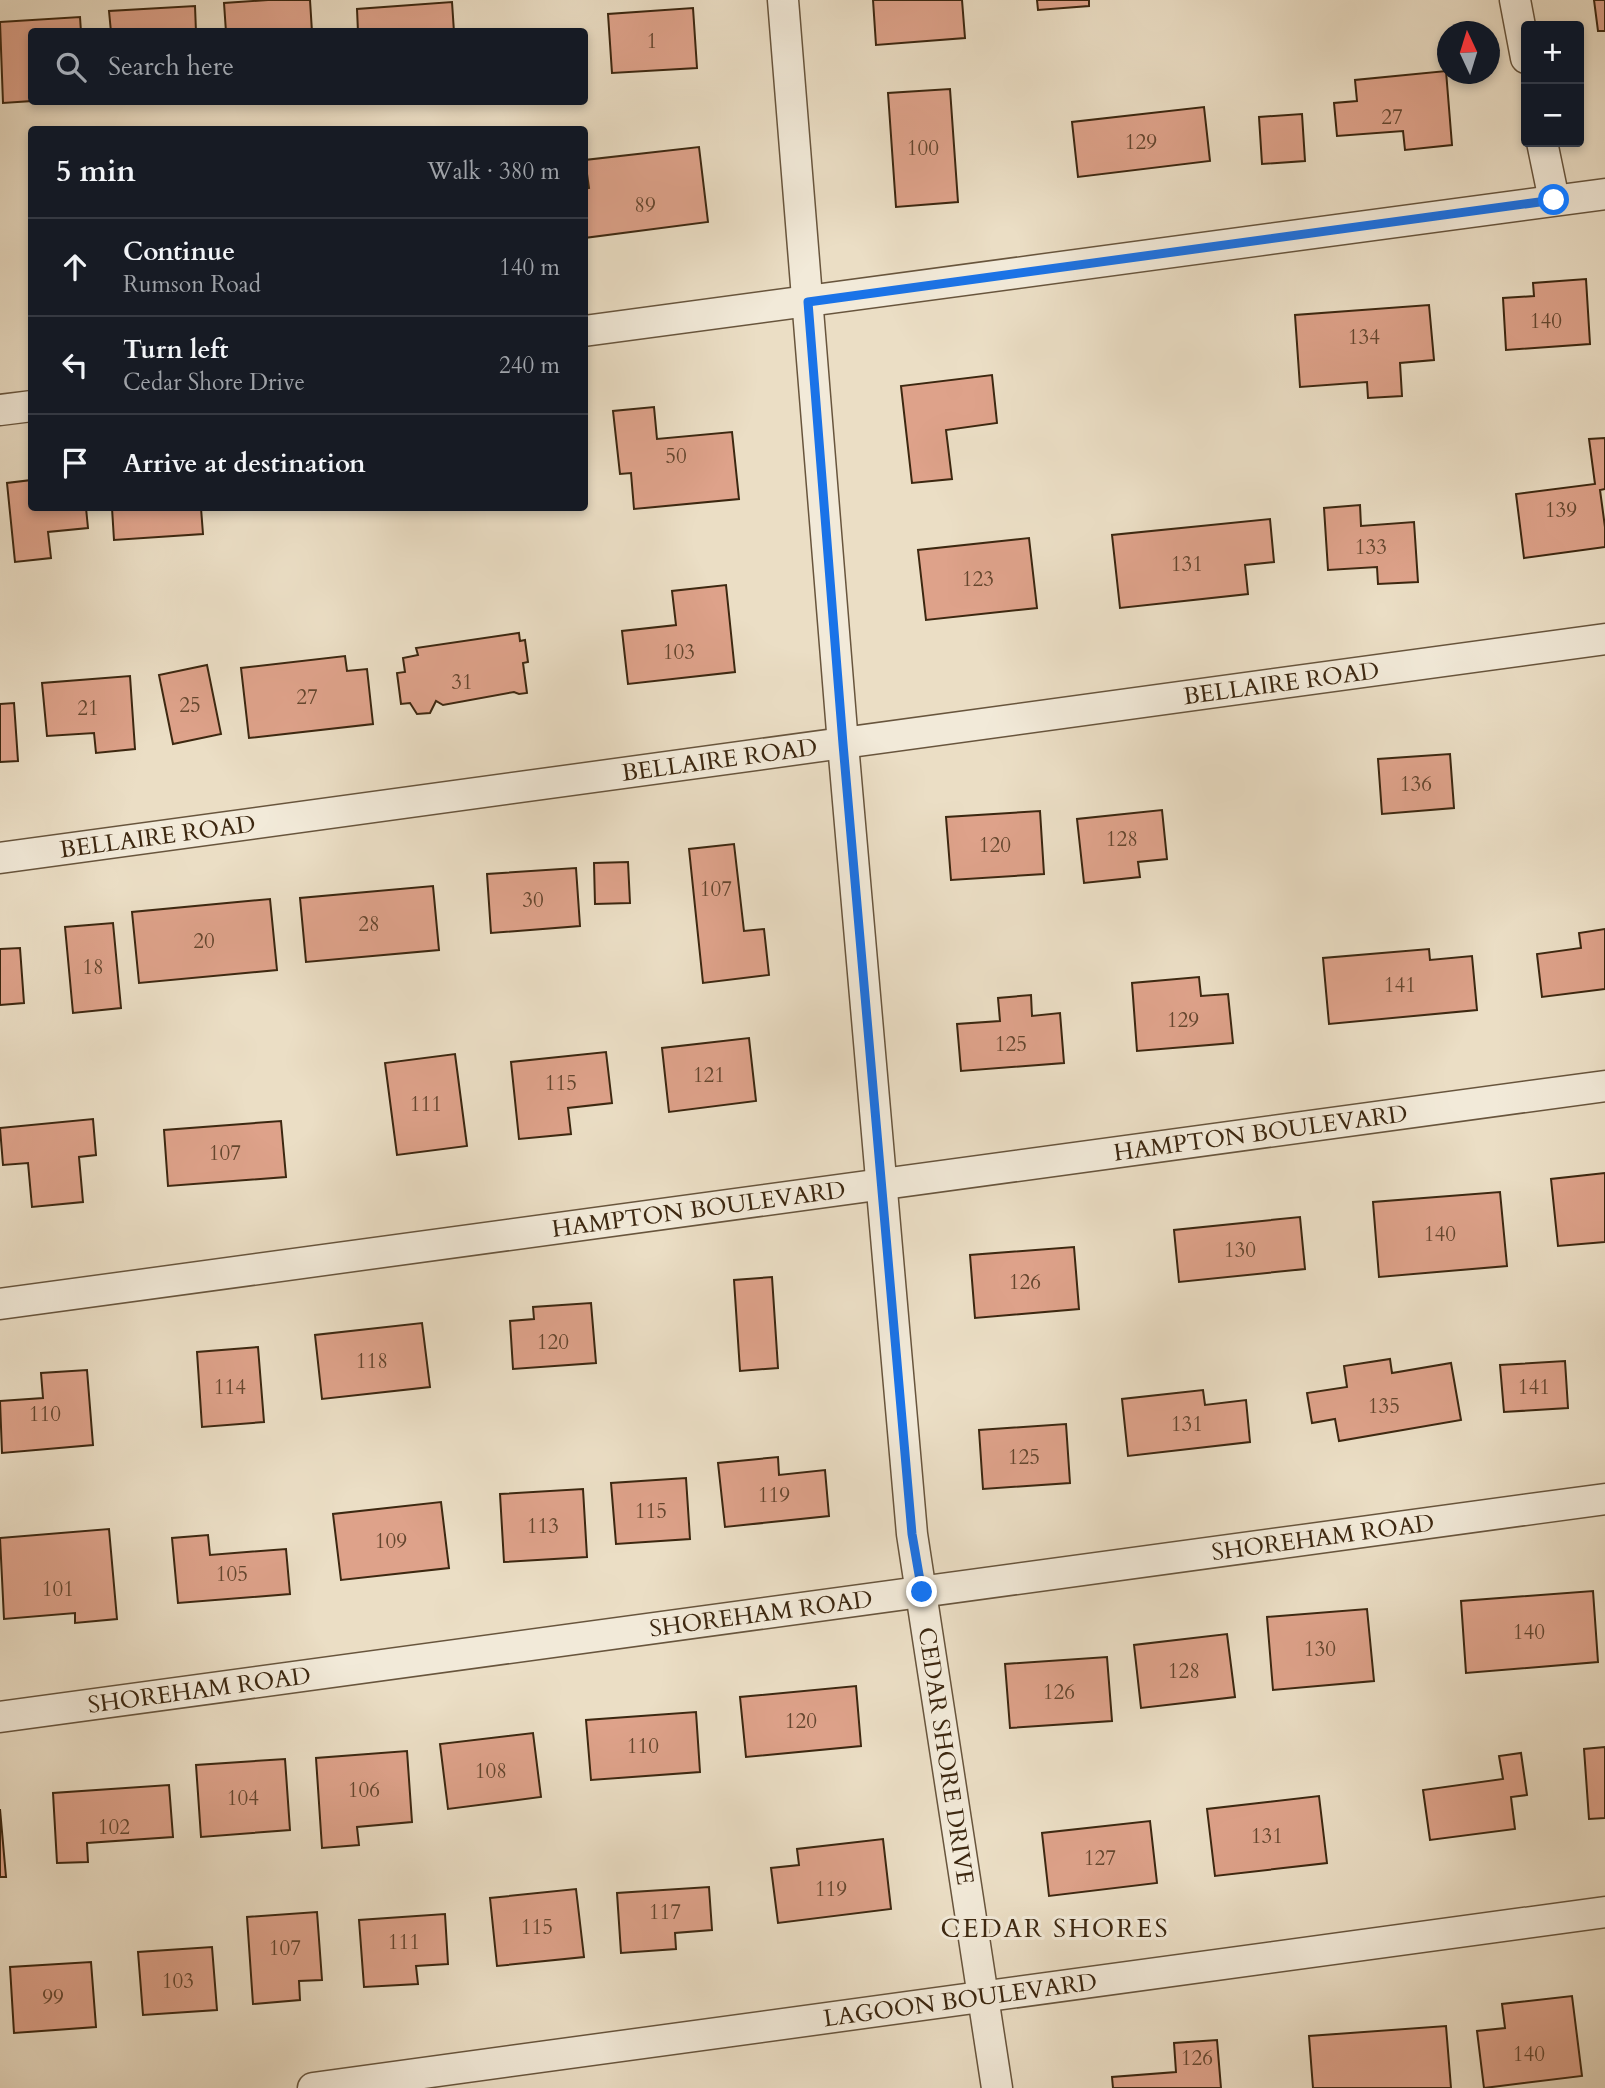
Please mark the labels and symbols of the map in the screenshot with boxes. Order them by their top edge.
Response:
north arrow [1437,21,1500,84]
house number: 1 [647,27,657,56]
house number: 27 [1381,103,1403,132]
house number: 129 [1125,128,1157,157]
house number: 100 [907,134,939,163]
route start [1538,184,1569,215]
house number: 89 [634,191,656,220]
house number: 140 [1530,307,1562,336]
house number: 134 [1348,323,1380,352]
house number: 50 [665,442,687,471]
house number: 139 [1545,496,1577,525]
house number: 133 [1355,533,1387,562]
house number: 131 [1171,550,1203,579]
house number: 123 [962,565,994,594]
house number: 103 [663,638,695,667]
street label: BELLAIRE ROAD [1181,654,1381,713]
house number: 31 [451,668,473,697]
house number: 27 [296,683,318,712]
house number: 25 [179,691,201,720]
house number: 21 [77,694,99,723]
street label: BELLAIRE ROAD [619,731,819,790]
house number: 136 [1400,770,1432,799]
street label: BELLAIRE ROAD [58,807,258,867]
house number: 128 [1106,825,1138,854]
house number: 120 [979,831,1011,860]
house number: 107 [700,875,732,904]
house number: 30 [522,886,544,915]
house number: 28 [358,910,380,939]
house number: 20 [193,927,215,956]
house number: 18 [82,953,104,982]
house number: 141 [1384,971,1416,1000]
house number: 129 [1167,1006,1199,1035]
house number: 125 [995,1030,1027,1059]
house number: 121 [693,1061,725,1090]
house number: 115 [545,1069,577,1098]
house number: 111 [410,1090,442,1119]
street label: HAMPTON BOULEVARD [1112,1097,1409,1170]
house number: 107 [209,1139,241,1168]
street label: HAMPTON BOULEVARD [550,1173,848,1246]
house number: 140 [1424,1220,1456,1249]
house number: 130 [1224,1236,1256,1265]
house number: 126 [1009,1268,1041,1297]
house number: 120 [537,1328,569,1357]
house number: 118 [356,1347,388,1376]
house number: 114 [214,1373,246,1402]
house number: 141 [1518,1373,1550,1402]
house number: 135 [1368,1392,1400,1421]
house number: 110 [29,1400,61,1429]
house number: 131 [1171,1410,1203,1439]
house number: 125 [1008,1443,1040,1472]
house number: 119 [758,1481,790,1510]
house number: 115 [635,1497,667,1526]
street label: SHOREHAM ROAD [1209,1506,1436,1569]
house number: 113 [527,1512,559,1541]
house number: 109 [375,1527,407,1556]
house number: 105 [216,1560,248,1589]
house number: 101 [42,1575,74,1604]
route end [906,1576,937,1607]
street label: SHOREHAM ROAD [648,1583,875,1646]
house number: 140 [1513,1618,1545,1647]
street label: CEDAR SHORE DRIVE [910,1625,982,1887]
house number: 130 [1304,1635,1336,1664]
house number: 128 [1168,1657,1200,1686]
street label: SHOREHAM ROAD [86,1659,313,1722]
house number: 126 [1043,1678,1075,1707]
house number: 120 [785,1707,817,1736]
house number: 110 [627,1732,659,1761]
house number: 108 [475,1757,507,1786]
house number: 106 [348,1776,380,1805]
house number: 104 [227,1784,259,1813]
house number: 102 [98,1813,130,1842]
house number: 131 [1251,1822,1283,1851]
house number: 127 [1084,1844,1116,1873]
house number: 119 [815,1875,847,1904]
house number: 117 [649,1898,681,1927]
district label: CEDAR SHORES [941,1911,1169,1946]
house number: 115 [521,1913,553,1942]
house number: 111 [388,1928,420,1957]
house number: 107 [269,1934,301,1963]
street label: LAGOON BOULEVARD [821,1965,1099,2035]
house number: 103 [162,1967,194,1996]
house number: 99 [42,1983,64,2012]
house number: 140 [1513,2040,1545,2069]
house number: 126 [1181,2044,1213,2073]

